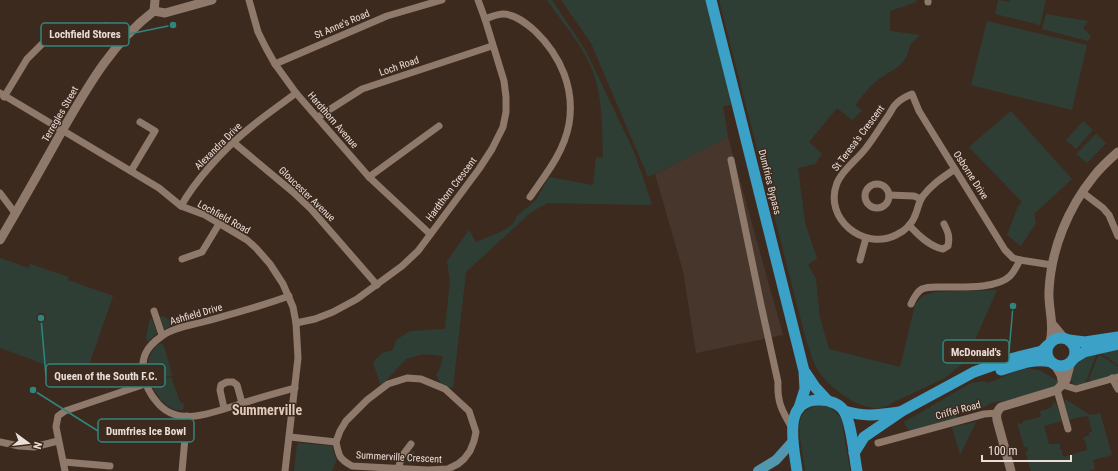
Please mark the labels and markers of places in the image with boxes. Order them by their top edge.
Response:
callout: Lochfield Stores [41,23,129,46]
callout: McDonald's [943,340,1009,363]
callout: Queen of the South F.C. [46,364,165,387]
callout: Dumfries Ice Bowl [98,419,194,442]

